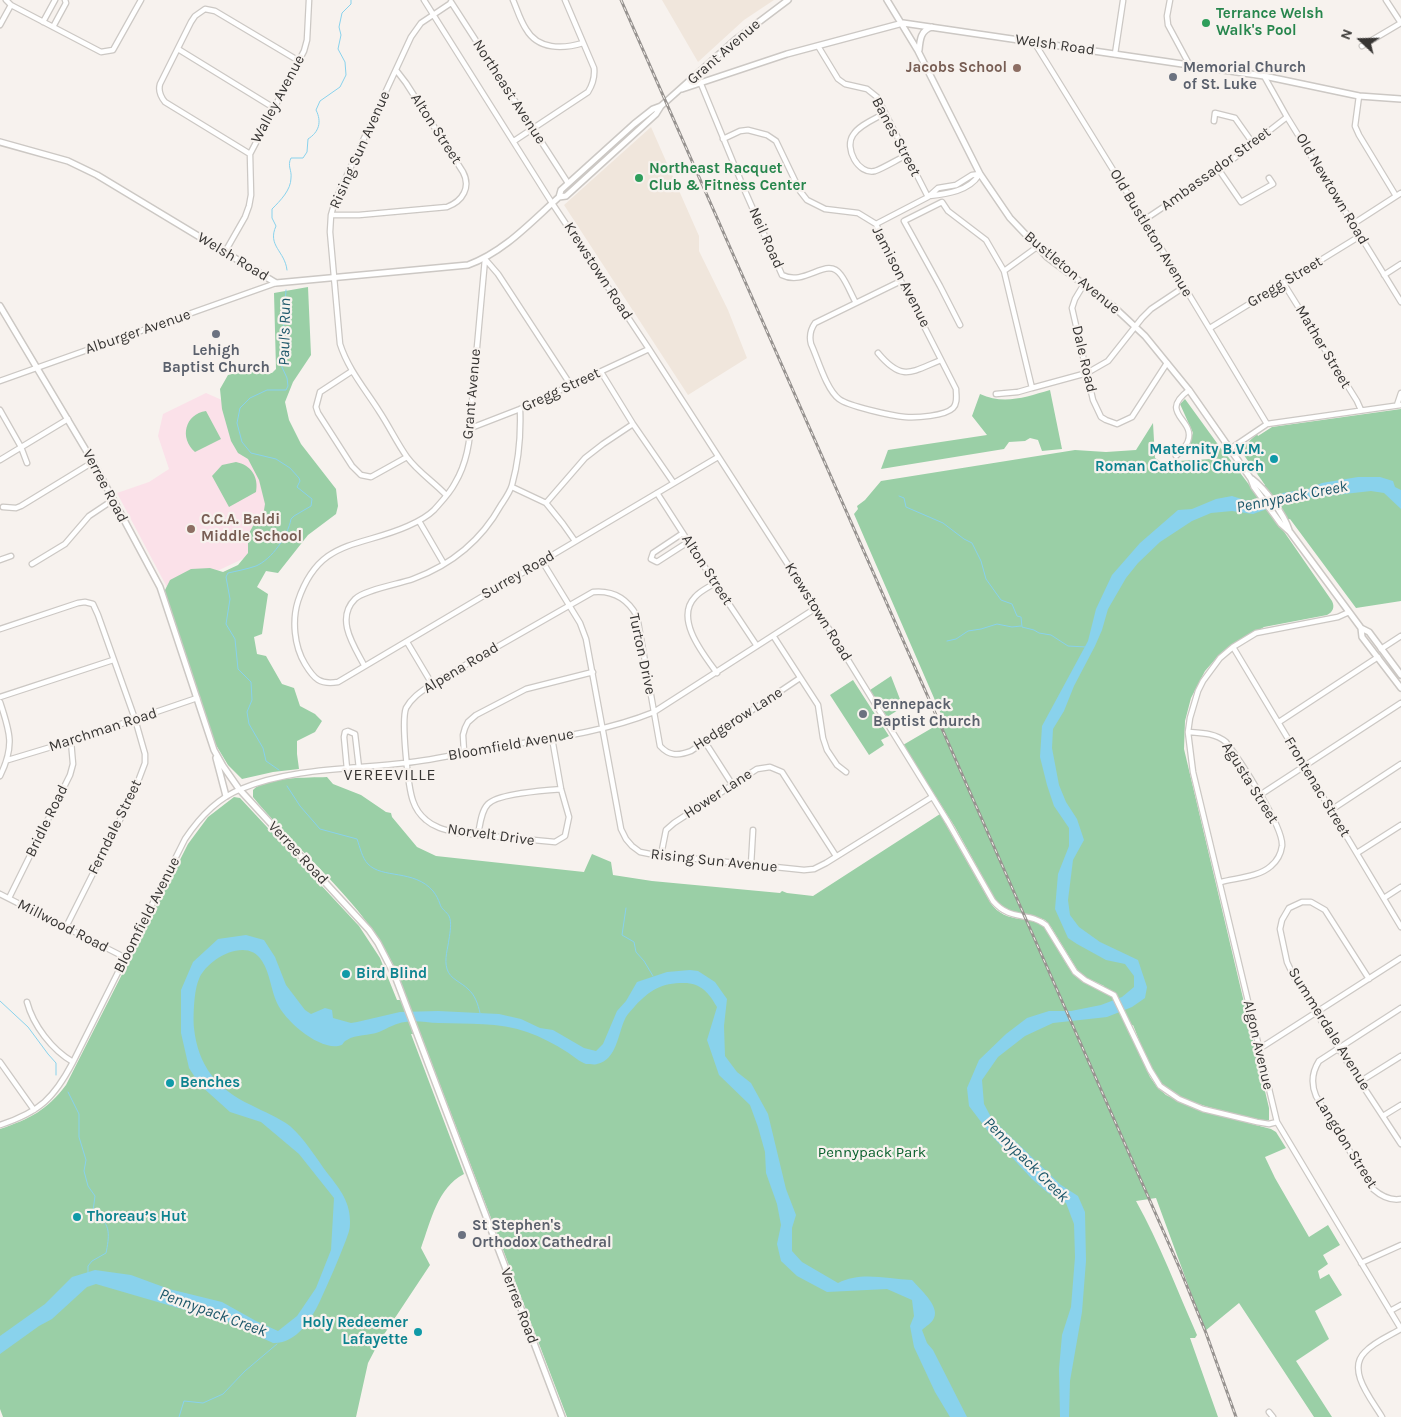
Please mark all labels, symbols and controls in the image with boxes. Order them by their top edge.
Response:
place label: Terrance Welsh Walk's Pool [1216,5,1324,40]
street label: Grant Avenue [684,15,764,89]
north arrow [1336,15,1386,65]
marker: Terrance Welsh Walk's Pool [1200,17,1212,29]
text: N [1337,27,1356,42]
street label: Welsh Road [1014,31,1096,59]
street label: Northeast Avenue [469,36,549,148]
street label: Walley Avenue [247,52,309,146]
place label: Jacobs School [906,59,1007,77]
place label: Memorial Church of St. Luke [1183,59,1306,94]
marker: Jacobs School [1011,62,1023,74]
marker: Memorial Church of St. Luke [1167,71,1179,83]
street label: Rising Sun Avenue [326,88,394,212]
street label: Alton Street [407,90,465,168]
street label: Banes Street [868,94,924,180]
street label: Ambassador Street [1158,123,1274,215]
street label: Old Newtown Road [1292,130,1372,248]
place label: Northeast Racquet Club & Fitness Center [649,160,806,195]
street label: Old Bustleton Avenue [1106,166,1196,300]
marker: Northeast Racquet Club & Fitness Center [633,172,645,184]
street label: Neil Road [745,205,787,271]
street label: Krewstown Road [560,219,636,323]
street label: Jamison Avenue [868,224,934,330]
street label: Bustleton Avenue [1020,228,1124,318]
street label: Welsh Road [194,229,272,285]
street label: Gregg Street [1244,253,1326,311]
water label: Paul's Run [275,298,295,366]
street label: Mather Street [1291,302,1355,392]
street label: Alburger Avenue [83,306,193,358]
street label: Dale Road [1068,324,1100,394]
marker: Lehigh Baptist Church [210,328,222,340]
place label: Lehigh Baptist Church [162,342,270,377]
street label: Grant Avenue [459,348,485,440]
street label: Gregg Street [519,364,603,416]
place label: Maternity B.V.M. Roman Catholic Church [1095,441,1264,476]
street label: Verree Road [78,446,132,526]
marker: Maternity B.V.M. Roman Catholic Church [1268,453,1280,465]
water label: Pennypack Creek [1235,477,1349,517]
place label: C.C.A. Baldi Middle School [201,511,302,546]
marker: C.C.A. Baldi Middle School [185,523,197,535]
street label: Alton Street [678,531,736,609]
street label: Surrey Road [478,547,558,603]
street label: Krewstown Road [780,559,856,665]
street label: Turton Drive [625,612,659,696]
street label: Alpena Road [420,638,502,698]
street label: Hedgerow Lane [690,683,786,755]
place label: Pennepack Baptist Church [873,696,981,731]
street label: Marchman Road [47,704,159,756]
marker: Pennepack Baptist Church [857,708,869,720]
street label: Bloomfield Avenue [447,725,575,765]
street label: Frontenac Street [1280,734,1354,840]
street label: Agusta Street [1218,739,1282,827]
district label: VEREEVILLE [342,765,438,785]
street label: Hower Lane [680,765,756,823]
street label: Ferndale Street [84,777,146,877]
street label: Bridle Road [22,782,72,860]
street label: Verree Road [264,818,332,888]
street label: Norvelt Drive [446,820,536,850]
street label: Rising Sun Avenue [650,845,778,877]
street label: Bloomfield Avenue [110,854,184,976]
street label: Millwood Road [14,895,112,957]
street label: Summerdale Avenue [1284,964,1374,1094]
place label: Bird Blind [356,965,427,983]
marker: Bird Blind [340,968,352,980]
street label: Algon Avenue [1239,998,1277,1092]
place label: Benches [180,1074,240,1092]
marker: Benches [164,1077,176,1089]
street label: Langdon Street [1311,1094,1381,1192]
water label: Pennypack Creek [979,1113,1073,1207]
park label: Pennypack Park [818,1144,926,1162]
place label: Thoreau’s Hut [87,1208,187,1226]
marker: Thoreau’s Hut [71,1211,83,1223]
place label: St Stephen's Orthodox Cathedral [472,1217,612,1252]
marker: St Stephen's Orthodox Cathedral [456,1229,468,1241]
street label: Verree Road [496,1265,542,1347]
water label: Pennypack Creek [157,1285,269,1341]
place label: Holy Redeemer Lafayette [302,1314,408,1349]
marker: Holy Redeemer Lafayette [412,1326,424,1338]

